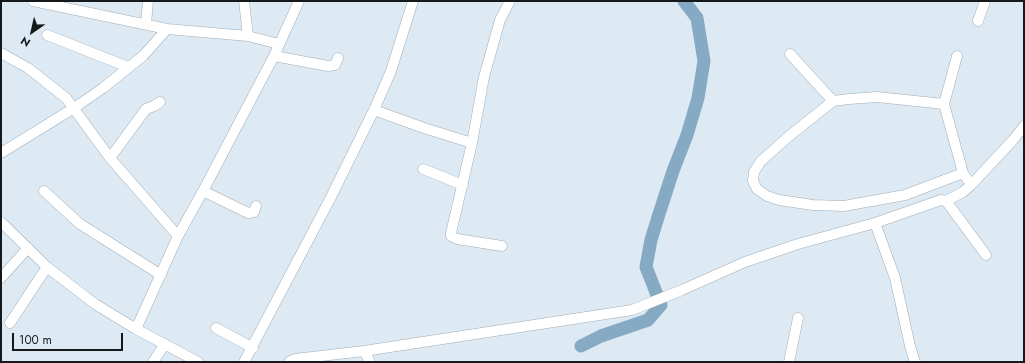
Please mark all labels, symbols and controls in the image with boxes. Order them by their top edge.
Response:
north arrow [12,12,52,52]
text: N [17,33,33,51]
scale bar [14,325,125,351]
text: 100 m [19,331,52,349]

